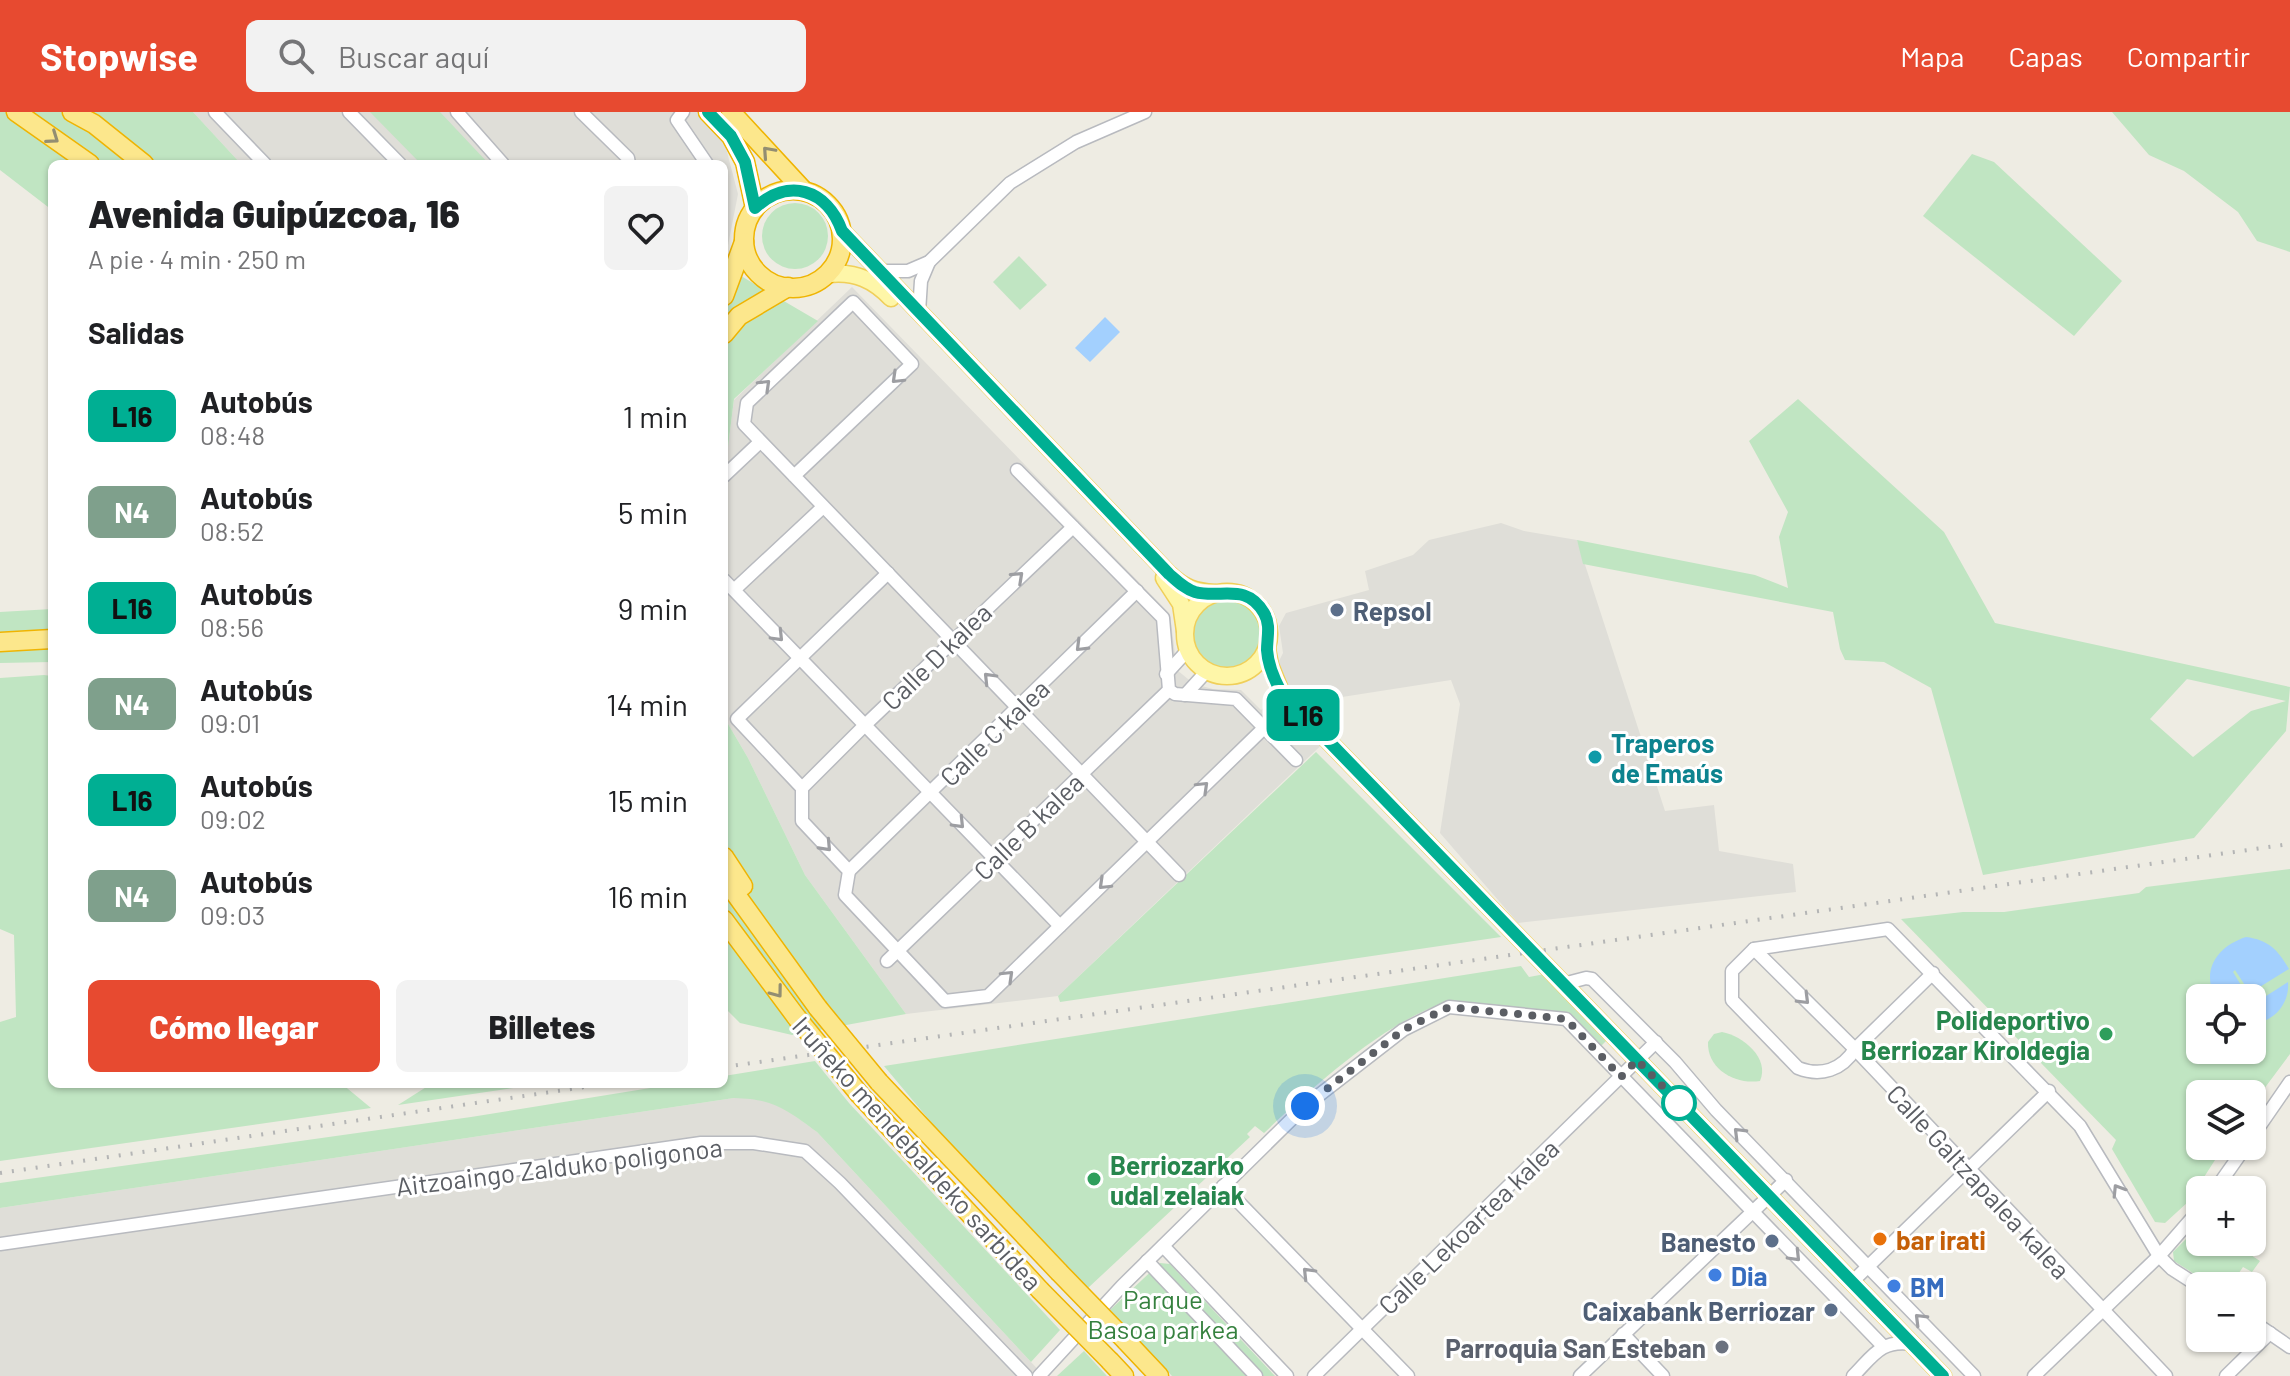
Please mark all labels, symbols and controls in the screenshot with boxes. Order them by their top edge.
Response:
search box [246,20,806,92]
text: Stopwise [40,33,198,79]
icon: search [274,34,318,78]
text: Buscar aquí [338,38,489,74]
text: Mapa [1900,39,1964,73]
text: Capas [2008,39,2083,73]
text: Compartir [2127,39,2250,73]
one-way arrow [45,128,59,143]
one-way arrow [763,146,777,161]
button: heart [604,186,688,270]
text: Avenida Guipúzcoa, 16 [88,190,460,236]
text: A pie · 4 min · 250 m [88,243,306,274]
text: Salidas [88,314,184,350]
one-way arrow [892,369,906,384]
one-way arrow [756,380,770,395]
text: Autobús [200,383,313,419]
text: 1 min [623,398,688,434]
text: L16 [112,399,152,433]
text: 08:48 [200,419,265,450]
text: Autobús [200,479,313,515]
text: 5 min [618,494,688,530]
text: N4 [114,495,150,529]
text: 08:52 [200,515,264,546]
one-way arrow [1009,573,1024,587]
text: Autobús [200,575,313,611]
text: 9 min [618,590,688,626]
text: L16 [112,591,152,625]
place label: Repsol [1353,595,1432,626]
street label: Calle D kalea [875,596,997,716]
marker: Repsol [1328,601,1346,619]
text: 08:56 [200,611,264,642]
one-way arrow [769,627,784,641]
one-way arrow [1076,637,1090,651]
text: Autobús [200,671,313,707]
street label: Calle C kalea [933,672,1055,792]
one-way arrow [984,673,998,687]
text: 14 min [606,686,688,722]
text: N4 [114,687,150,721]
line badge: L16 [1257,689,1349,741]
text: L16 [1283,698,1323,732]
text: 09:01 [200,707,260,738]
place label: Traperos de Emaús [1611,727,1723,788]
marker: Traperos de Emaús [1586,748,1604,766]
street label: Calle B kalea [967,766,1089,886]
text: Autobús [200,767,313,803]
text: 15 min [607,782,688,818]
one-way arrow [1194,782,1208,796]
text: L16 [112,783,152,817]
text: 09:02 [200,803,266,834]
one-way arrow [950,814,965,828]
one-way arrow [816,837,831,851]
text: Autobús [200,863,313,899]
one-way arrow [1099,875,1113,889]
text: 16 min [607,878,688,914]
text: N4 [114,879,150,913]
text: 09:03 [200,899,265,930]
one-way arrow [999,971,1014,985]
button: Cómo llegar [88,980,380,1072]
button: Billetes [396,980,688,1072]
one-way arrow [767,983,781,997]
map controls [2186,984,2266,1352]
button: locate [2186,984,2266,1064]
one-way arrow [1795,990,1809,1004]
place label: Polideportivo Berriozar Kiroldegia [1861,1004,2090,1065]
street label: Iruñeko mendebaldeko sarbidea [787,1010,1049,1296]
marker: Polideportivo Berriozar Kiroldegia [2097,1025,2115,1043]
street label: Calle Galtzapalea kalea [1881,1077,2077,1285]
button: layers [2186,1080,2266,1160]
your location [1285,1086,1325,1126]
unlabelled marker [1662,1086,1696,1120]
one-way arrow [1734,1128,1748,1142]
street label: Aitzoaingo Zalduko poligonoa [394,1131,724,1201]
street label: Calle Lekoartea kalea [1371,1132,1565,1320]
place label: Berriozarko udal zelaiak [1110,1149,1245,1210]
marker: Berriozarko udal zelaiak [1085,1170,1103,1188]
button: + [2186,1176,2266,1256]
one-way arrow [2113,1184,2128,1199]
place label: bar irati [1896,1224,1986,1255]
place label: Banesto [1661,1226,1756,1257]
marker: bar irati [1871,1230,1889,1248]
marker: Banesto [1763,1232,1781,1250]
one-way arrow [1786,1247,1800,1261]
place label: Dia [1731,1260,1767,1291]
marker: Dia [1706,1266,1724,1284]
one-way arrow [1303,1268,1317,1282]
place label: BM [1910,1271,1945,1302]
button: − [2186,1272,2266,1352]
marker: BM [1885,1277,1903,1295]
park label: Parque Basoa parkea [1087,1283,1239,1344]
place label: Caixabank Berriozar [1583,1295,1815,1326]
marker: Caixabank Berriozar [1822,1301,1840,1319]
one-way arrow [1915,1314,1929,1328]
place label: Parroquia San Esteban [1445,1332,1706,1363]
marker: Parroquia San Esteban [1713,1338,1731,1356]

